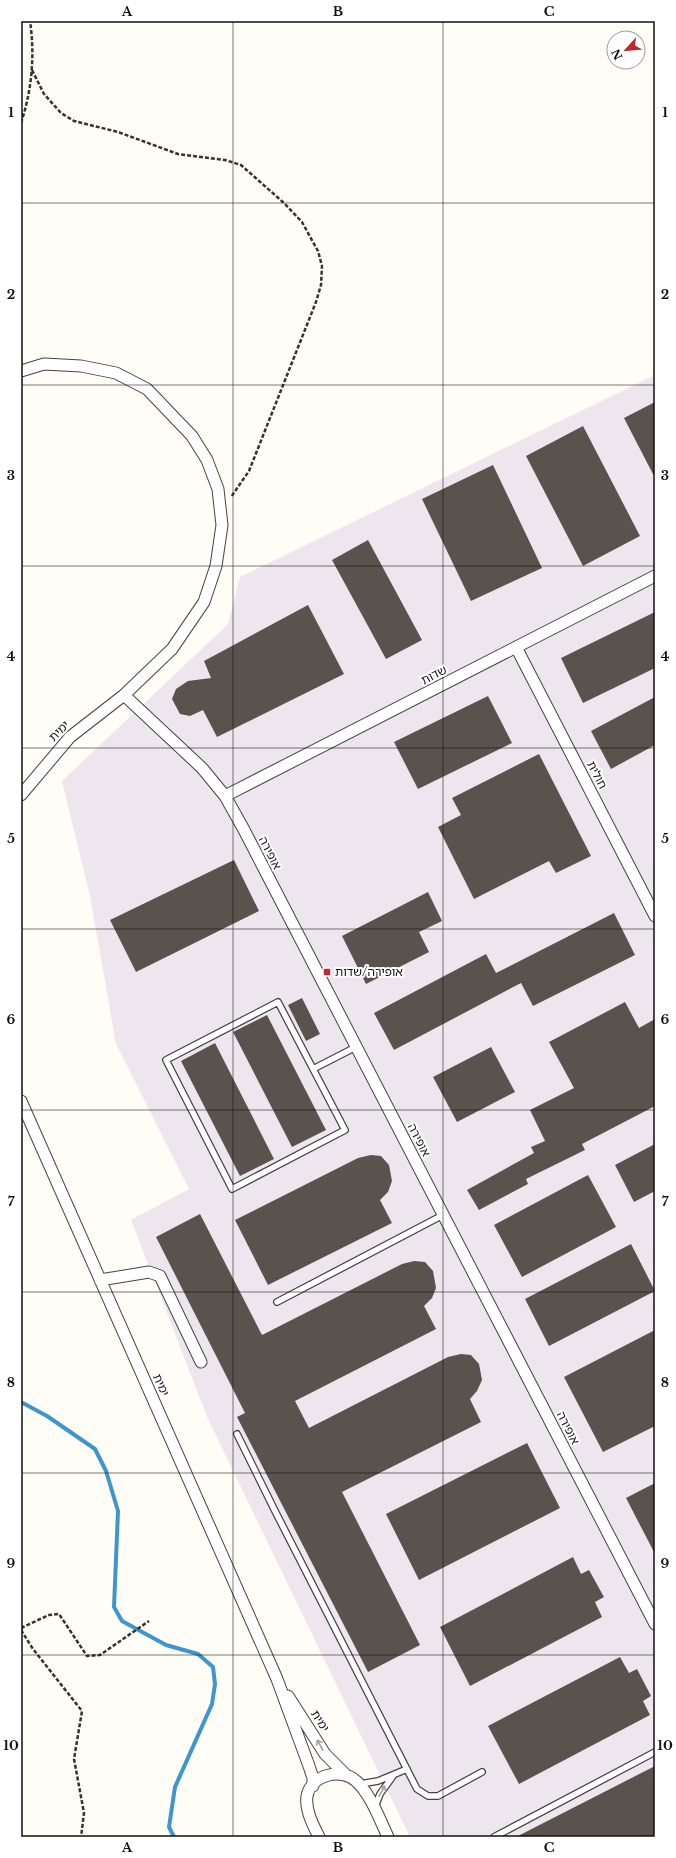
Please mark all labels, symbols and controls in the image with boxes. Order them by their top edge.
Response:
text: A [121,3,133,20]
text: B [333,3,343,20]
text: C [544,3,555,20]
north arrow [606,30,646,70]
text: N [608,46,626,62]
text: 1 [8,104,14,121]
text: 1 [662,104,668,121]
text: 2 [7,286,15,303]
text: 2 [661,286,669,303]
text: 3 [7,467,15,484]
text: 3 [661,467,669,484]
text: 4 [7,648,16,665]
text: 4 [661,648,670,665]
street label: שדות [418,662,449,687]
street label: ימית [45,717,72,744]
street label: חולית [584,758,611,791]
text: 5 [7,830,15,847]
text: 5 [661,830,669,847]
street label: אופירה [256,834,285,872]
place label: אופירה/שדות [335,964,403,979]
marker: אופירה/שדות [322,967,332,977]
text: 6 [7,1011,16,1028]
text: 6 [661,1011,670,1028]
street label: אופירה [405,1121,434,1159]
text: 7 [8,1193,15,1210]
text: 7 [662,1193,669,1210]
street label: ימית [150,1371,173,1398]
text: 8 [7,1374,15,1391]
text: 8 [661,1374,669,1391]
street label: אופירה [554,1409,583,1447]
text: 9 [7,1555,16,1572]
text: 9 [661,1555,670,1572]
street label: ימית [308,1707,333,1734]
text: 10 [3,1737,19,1754]
text: 10 [657,1737,673,1754]
one-way arrow [316,1739,323,1751]
one-way arrow [379,1785,387,1797]
text: A [121,1839,133,1856]
text: B [333,1839,343,1856]
text: C [544,1839,555,1856]

